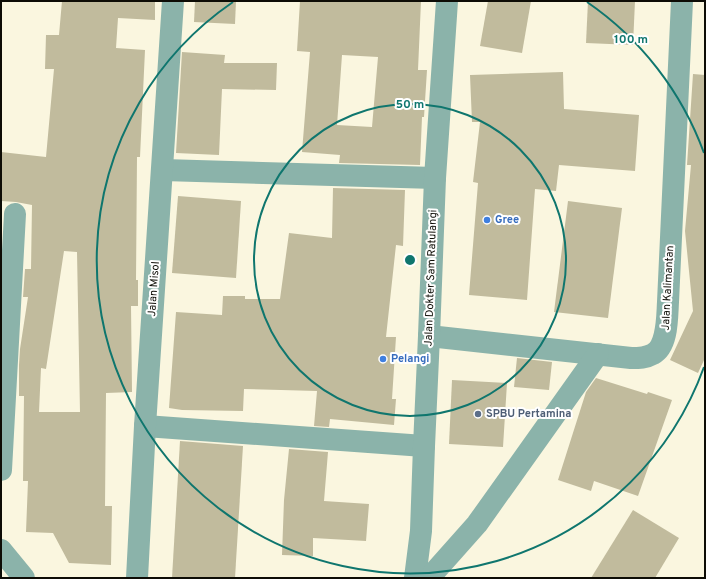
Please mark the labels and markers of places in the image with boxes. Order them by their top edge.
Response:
place label: Gree [495,213,519,227]
marker: Gree [482,215,492,225]
centre of rings [403,253,417,267]
place label: Pelangi [391,352,429,366]
marker: Pelangi [378,354,388,364]
place label: SPBU Pertamina [486,407,571,421]
marker: SPBU Pertamina [473,409,483,419]

